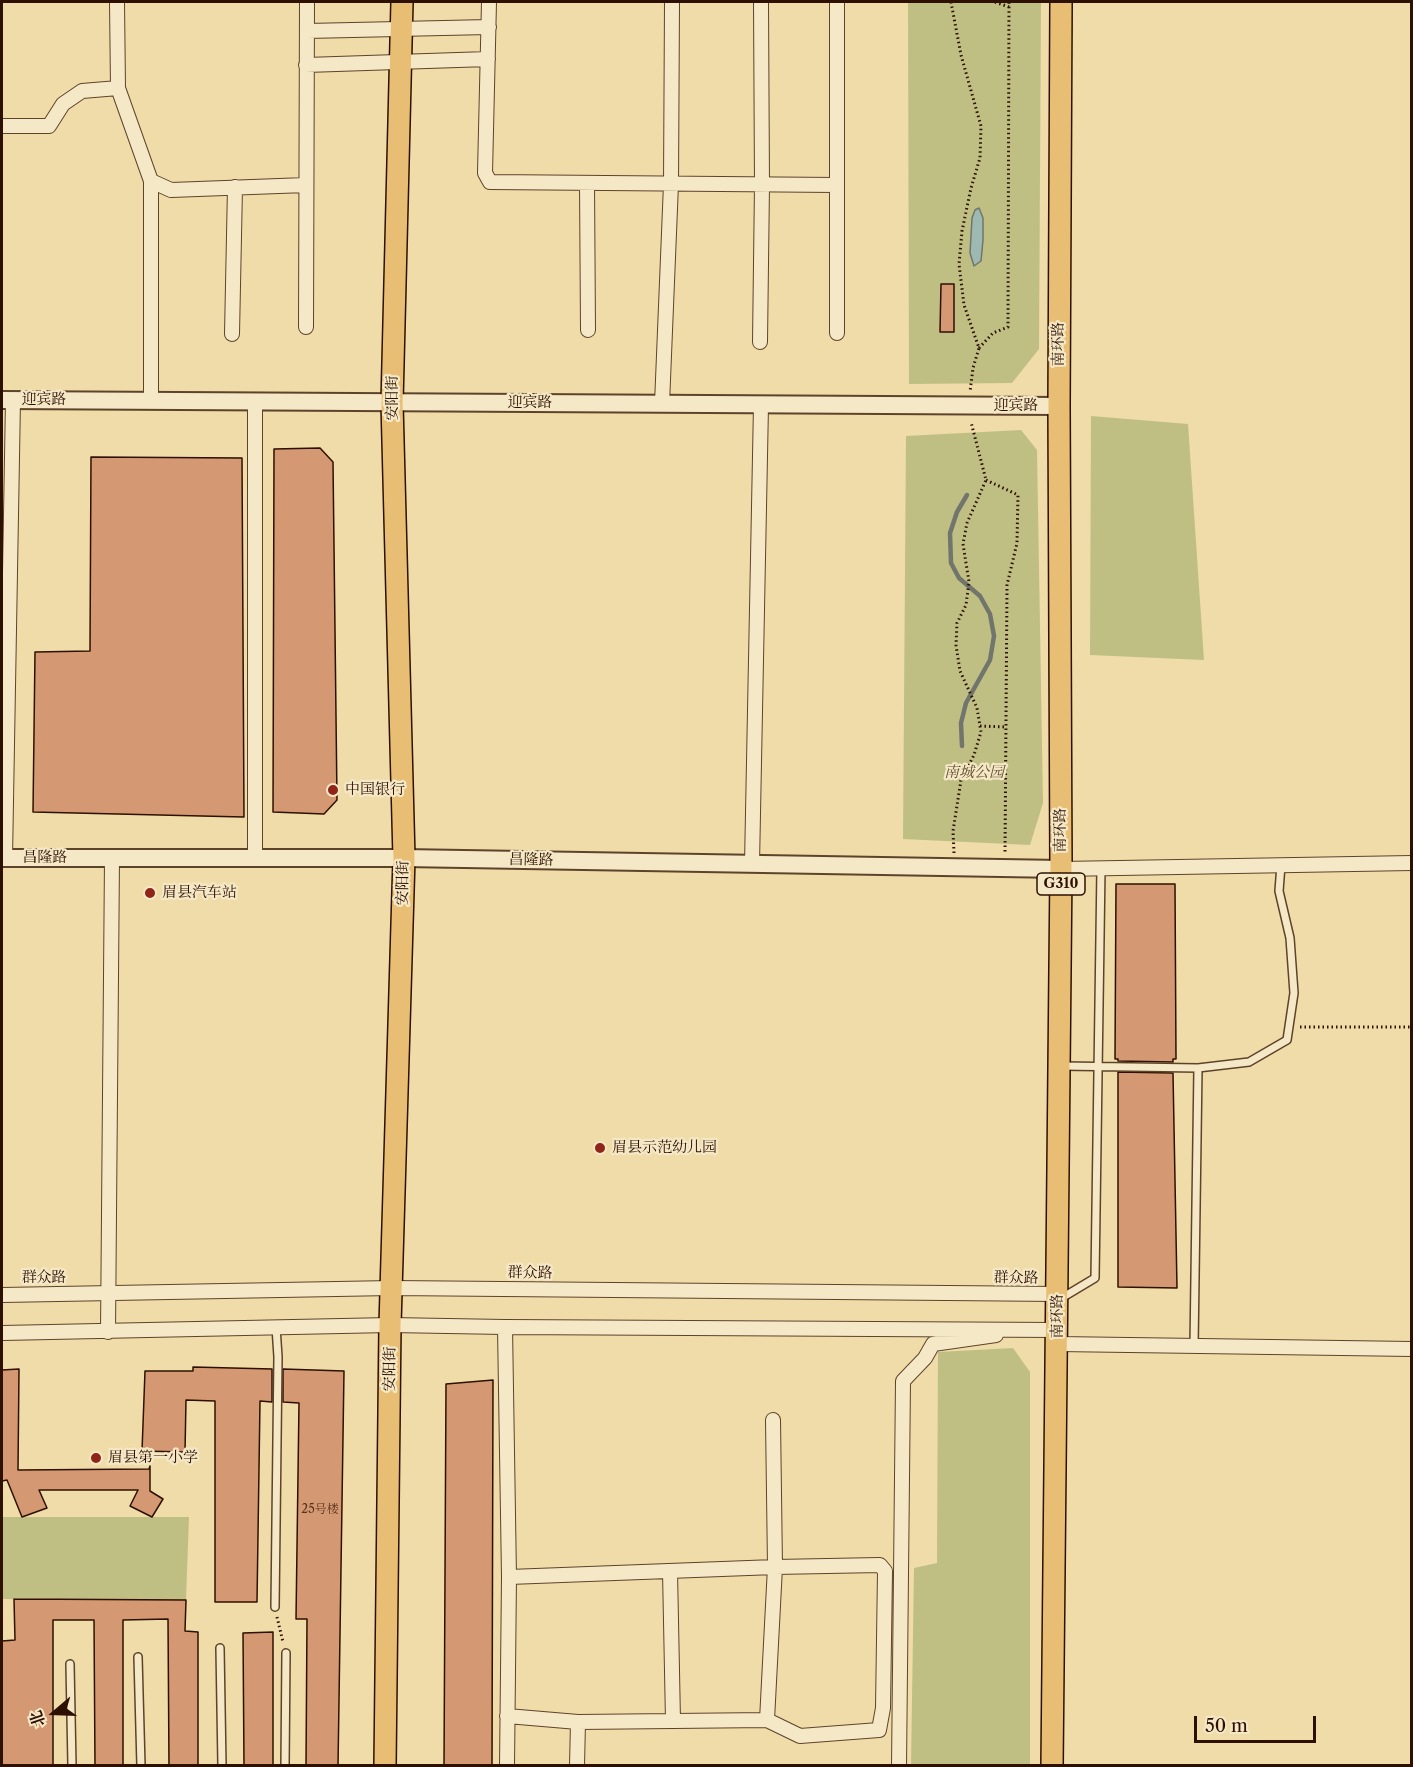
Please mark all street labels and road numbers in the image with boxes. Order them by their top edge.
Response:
street label: 南环路 [1050,322,1068,366]
street label: 安阳街 [384,376,402,420]
street label: 迎宾路 [22,391,66,409]
street label: 迎宾路 [508,394,552,412]
street label: 迎宾路 [994,397,1038,415]
street label: 南环路 [1052,808,1070,852]
street label: 昌隆路 [23,849,67,867]
street label: 昌隆路 [508,851,554,869]
street label: 安阳街 [394,860,412,906]
road number: G310 [1037,873,1085,895]
street label: 群众路 [507,1264,553,1282]
street label: 群众路 [22,1269,66,1287]
street label: 群众路 [993,1269,1039,1287]
street label: 南环路 [1049,1294,1067,1338]
street label: 安阳街 [381,1346,399,1392]

